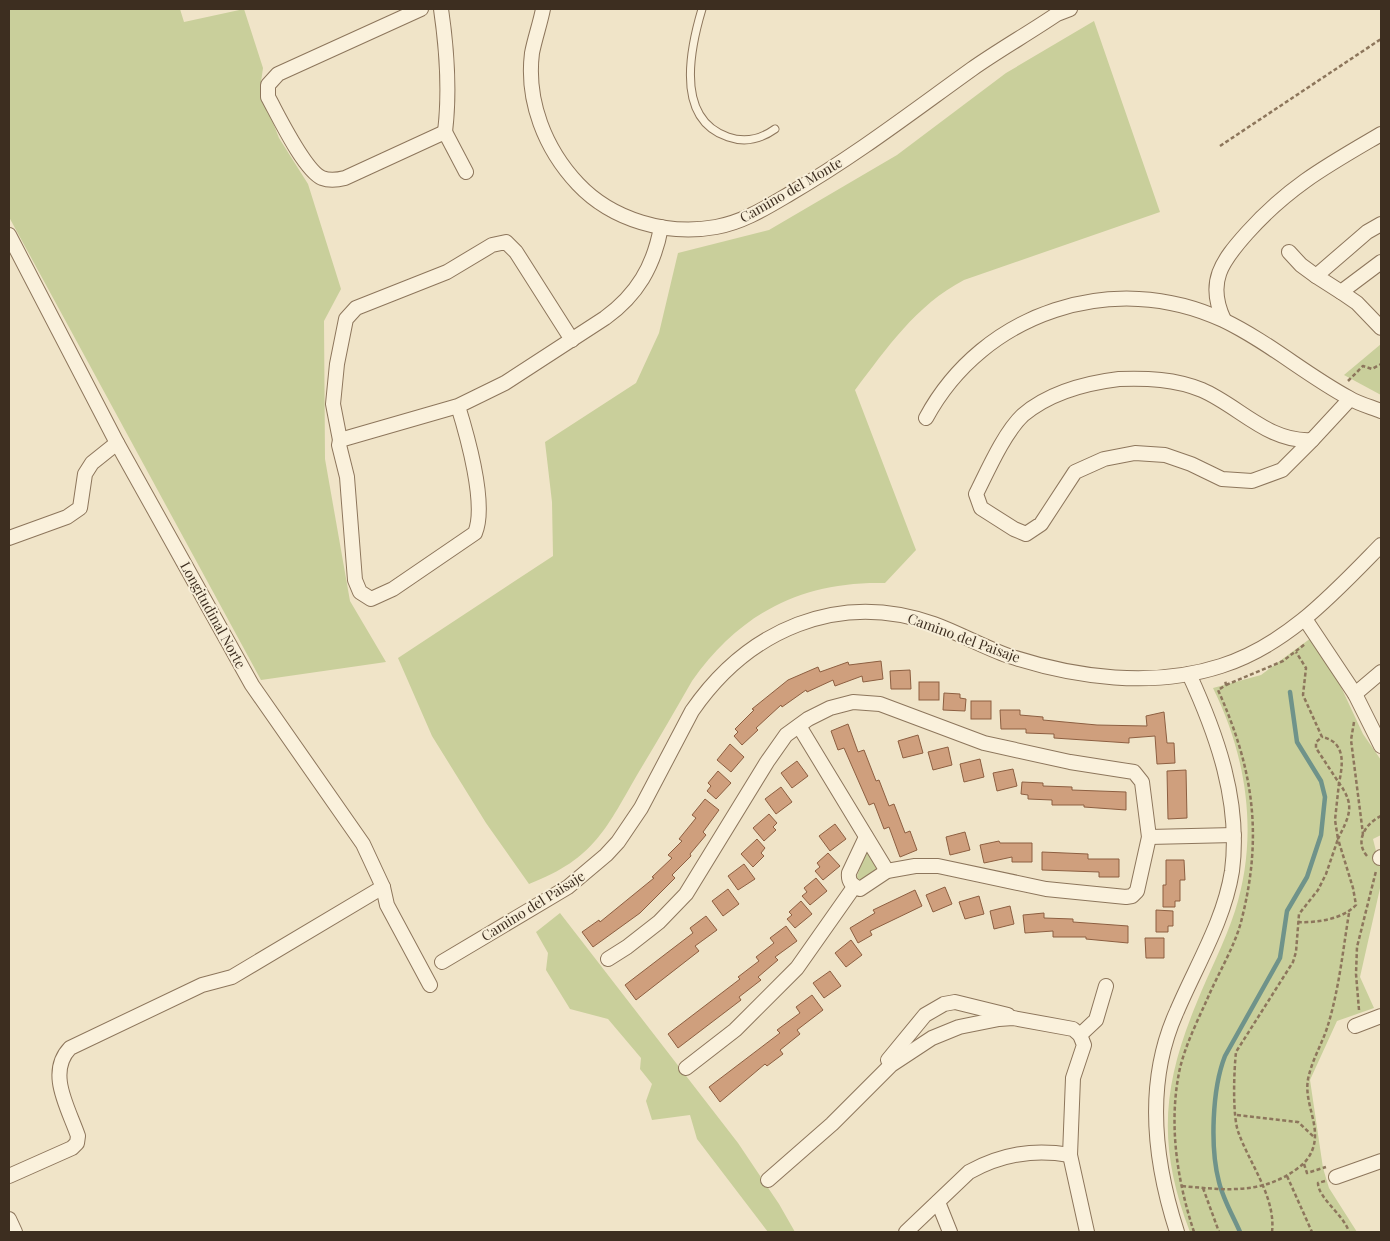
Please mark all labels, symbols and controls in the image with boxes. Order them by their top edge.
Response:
street label: Camino del Monte [736,152,845,227]
street label: Longitudinal Norte [176,558,251,672]
street label: Camino del Paisaje [905,608,1023,667]
street label: Camino del Paisaje [477,866,588,945]

